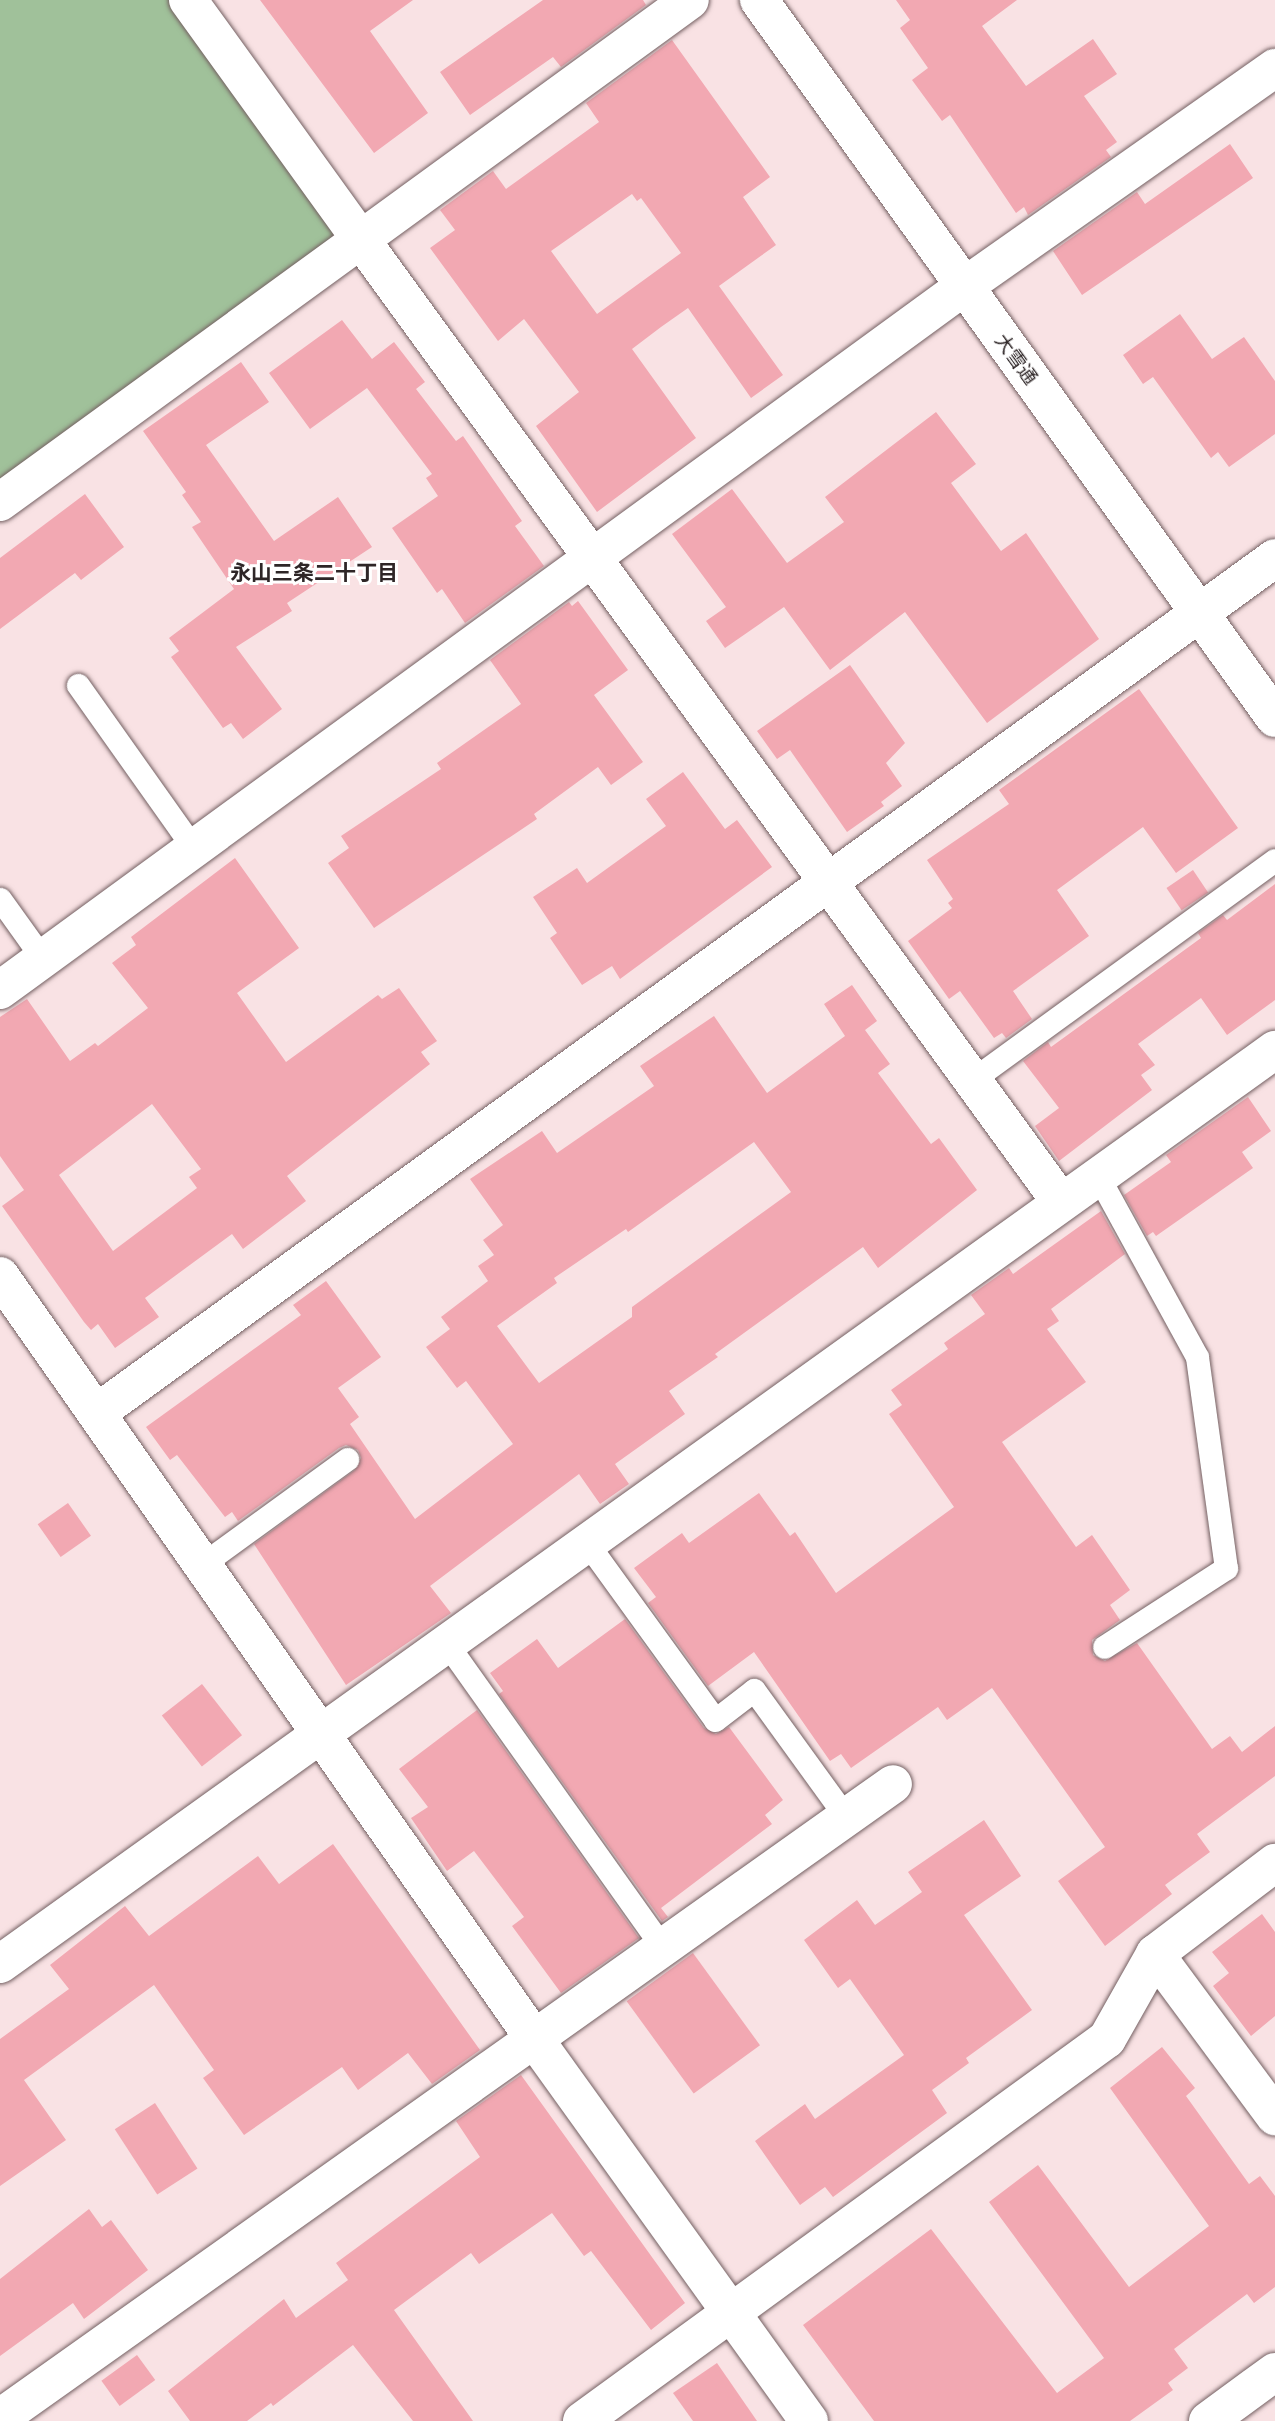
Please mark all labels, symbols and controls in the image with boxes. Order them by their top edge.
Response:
street label: 大雪通 [989,330,1041,390]
district label: 永山三条二十丁目 [230,561,398,587]

